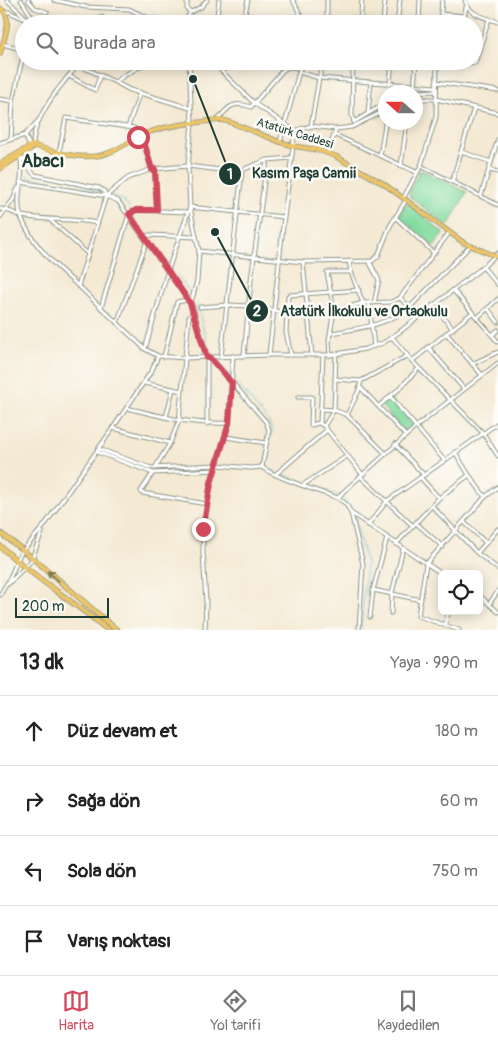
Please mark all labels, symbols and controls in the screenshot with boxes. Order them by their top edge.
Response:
search box [15,15,483,70]
icon: search [33,29,61,57]
text: Burada ara [73,31,156,55]
north arrow [378,85,423,130]
street label: Atatürk Caddesi [255,115,335,152]
route start [127,126,150,149]
district label: Abacı [22,150,64,173]
callout: Kasım Paşa Camii [218,159,365,188]
text: 1 [227,165,233,184]
text: Kasım Paşa Camii [252,165,357,182]
callout: Atatürk İlkokulu ve Ortaokulu [245,296,457,325]
text: 2 [253,302,261,321]
text: Atatürk İlkokulu ve Ortaokulu [280,302,448,320]
route end [192,518,215,541]
one-way arrow [47,570,60,582]
map controls [438,570,483,615]
button: locate [438,570,483,615]
scale bar [15,595,109,618]
text: 200 m [22,598,64,615]
text: 13 dk [20,649,64,676]
text: Yaya · 990 m [390,653,478,673]
icon: ahead [20,717,48,745]
text: Düz devam et [67,719,177,743]
text: 180 m [435,721,478,741]
icon: right [20,787,48,815]
text: Sağa dön [67,789,140,813]
text: 60 m [440,791,478,811]
icon: left [20,857,48,885]
text: Sola dön [67,859,136,883]
text: 750 m [432,861,478,881]
icon: arrive [20,927,48,955]
text: Varış noktası [67,929,171,953]
tab: Harita [58,987,94,1034]
tab: Yol tarifi [210,987,260,1034]
tab: Kaydedilen [377,987,440,1034]

